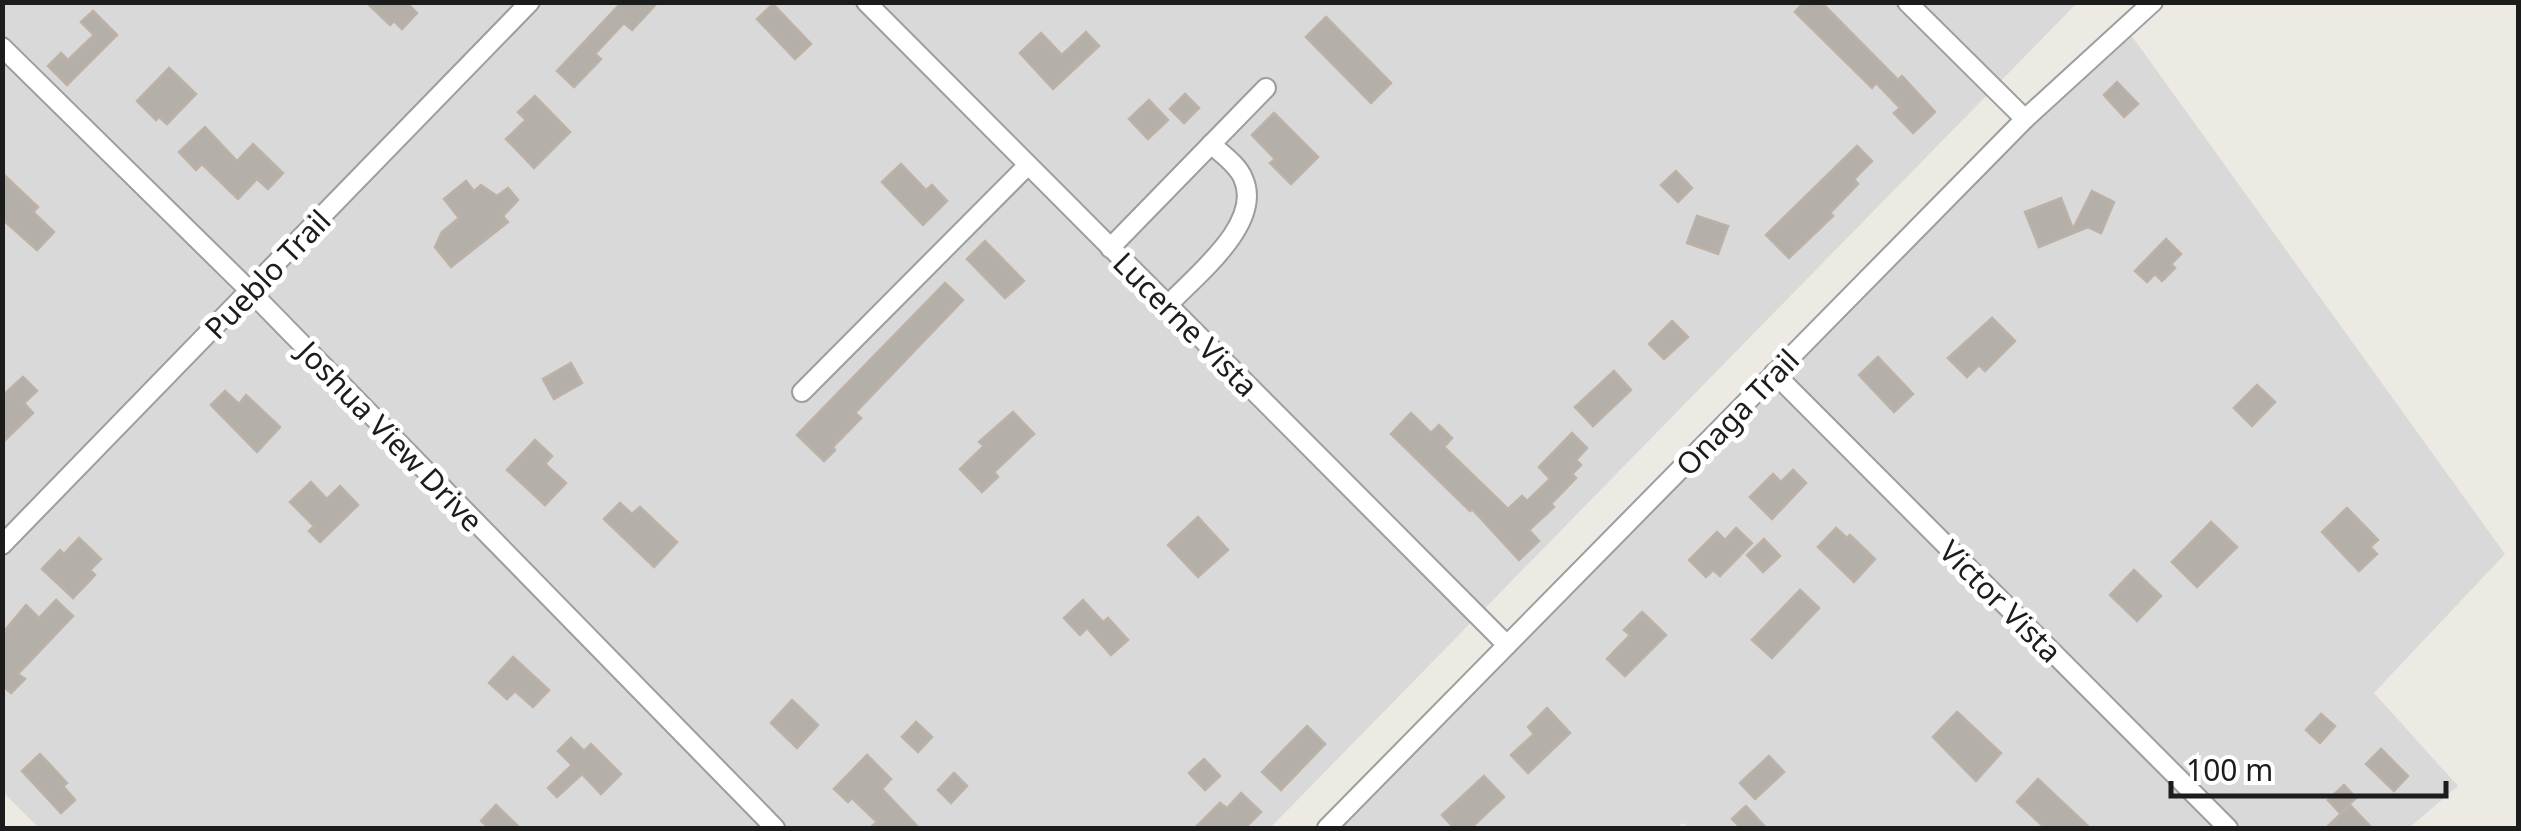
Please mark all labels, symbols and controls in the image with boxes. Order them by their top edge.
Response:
street label: Pueblo Trail [195,200,339,348]
street label: Lucerne Vista [1105,243,1267,405]
street label: Joshua View Drive [287,330,493,540]
street label: Onaga Trail [1666,340,1808,484]
street label: Victor Vista [1931,531,2071,671]
scale bar [2171,736,2446,798]
text: 100 m [2186,749,2273,790]

